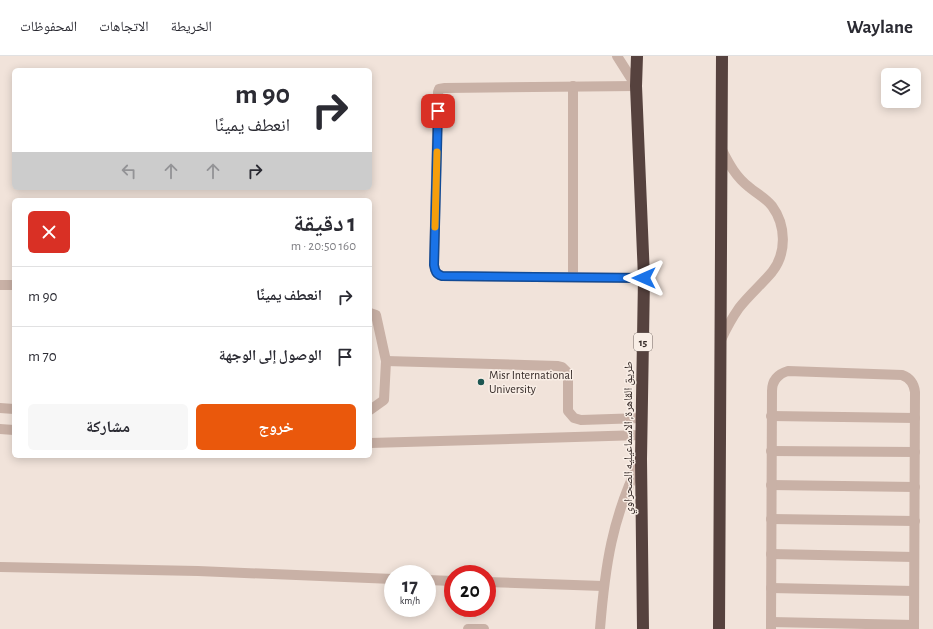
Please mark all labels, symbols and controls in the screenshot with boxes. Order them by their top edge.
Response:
text: Waylane [846,18,913,37]
text: المحفوظات [20,20,77,34]
text: الاتجاهات [99,20,149,34]
text: الخريطة [171,20,212,34]
map controls [881,68,921,108]
button: layers [881,68,921,108]
text: 90 m [235,81,290,109]
icon: right [304,84,356,136]
pin [421,94,455,128]
icon: arrive [427,100,449,122]
text: انعطف يمينًا [214,117,290,135]
icon: left [118,160,140,182]
icon: ahead [160,160,182,182]
icon: ahead [202,160,224,182]
icon: right [244,160,266,182]
button: close [28,211,70,253]
text: 1 دقيقة [293,212,356,236]
text: 160 m · 20:50 [291,240,356,253]
position arrow [623,257,665,299]
icon: right [334,286,356,308]
text: انعطف يمينًا [256,288,322,303]
text: 90 m [28,289,57,304]
road number: 15 [634,333,652,351]
icon: arrive [334,346,356,368]
text: الوصول إلى الوجهة [219,348,322,363]
text: 70 m [28,349,57,364]
street label: طريق القاهرة, الاسماعيليه الصحراوي [622,361,638,515]
place label: Misr International University [489,369,573,396]
marker: Misr International University [476,377,486,387]
button: مشاركة [28,404,188,450]
button: خروج [196,404,356,450]
speed limit sign: 20 [444,565,496,617]
text: 17 [402,576,418,596]
text: km/h [400,596,420,606]

